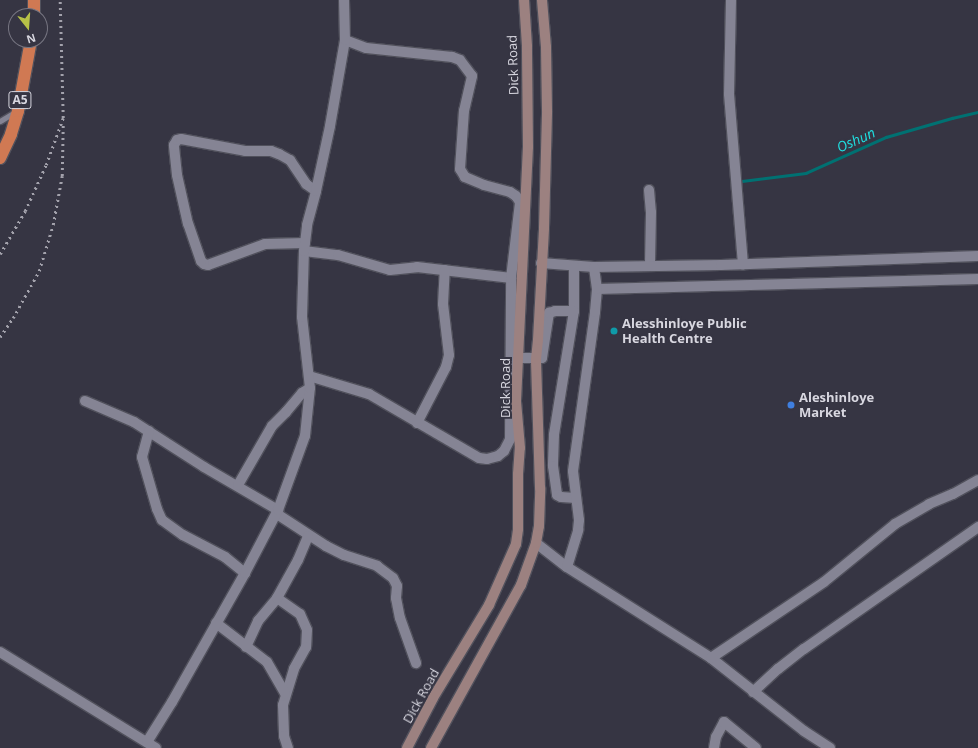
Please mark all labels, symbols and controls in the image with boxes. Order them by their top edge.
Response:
north arrow [8,8,48,48]
text: N [25,31,38,47]
street label: Dick Road [504,35,522,95]
road number: A5 [8,90,32,110]
water label: Oshun [834,124,878,156]
place label: Alesshinloye Public Health Centre [622,316,747,347]
marker: Alesshinloye Public Health Centre [609,326,619,336]
street label: Dick Road [497,358,513,418]
place label: Aleshinloye Market [799,390,874,421]
marker: Aleshinloye Market [786,400,796,410]
street label: Dick Road [400,666,442,726]

